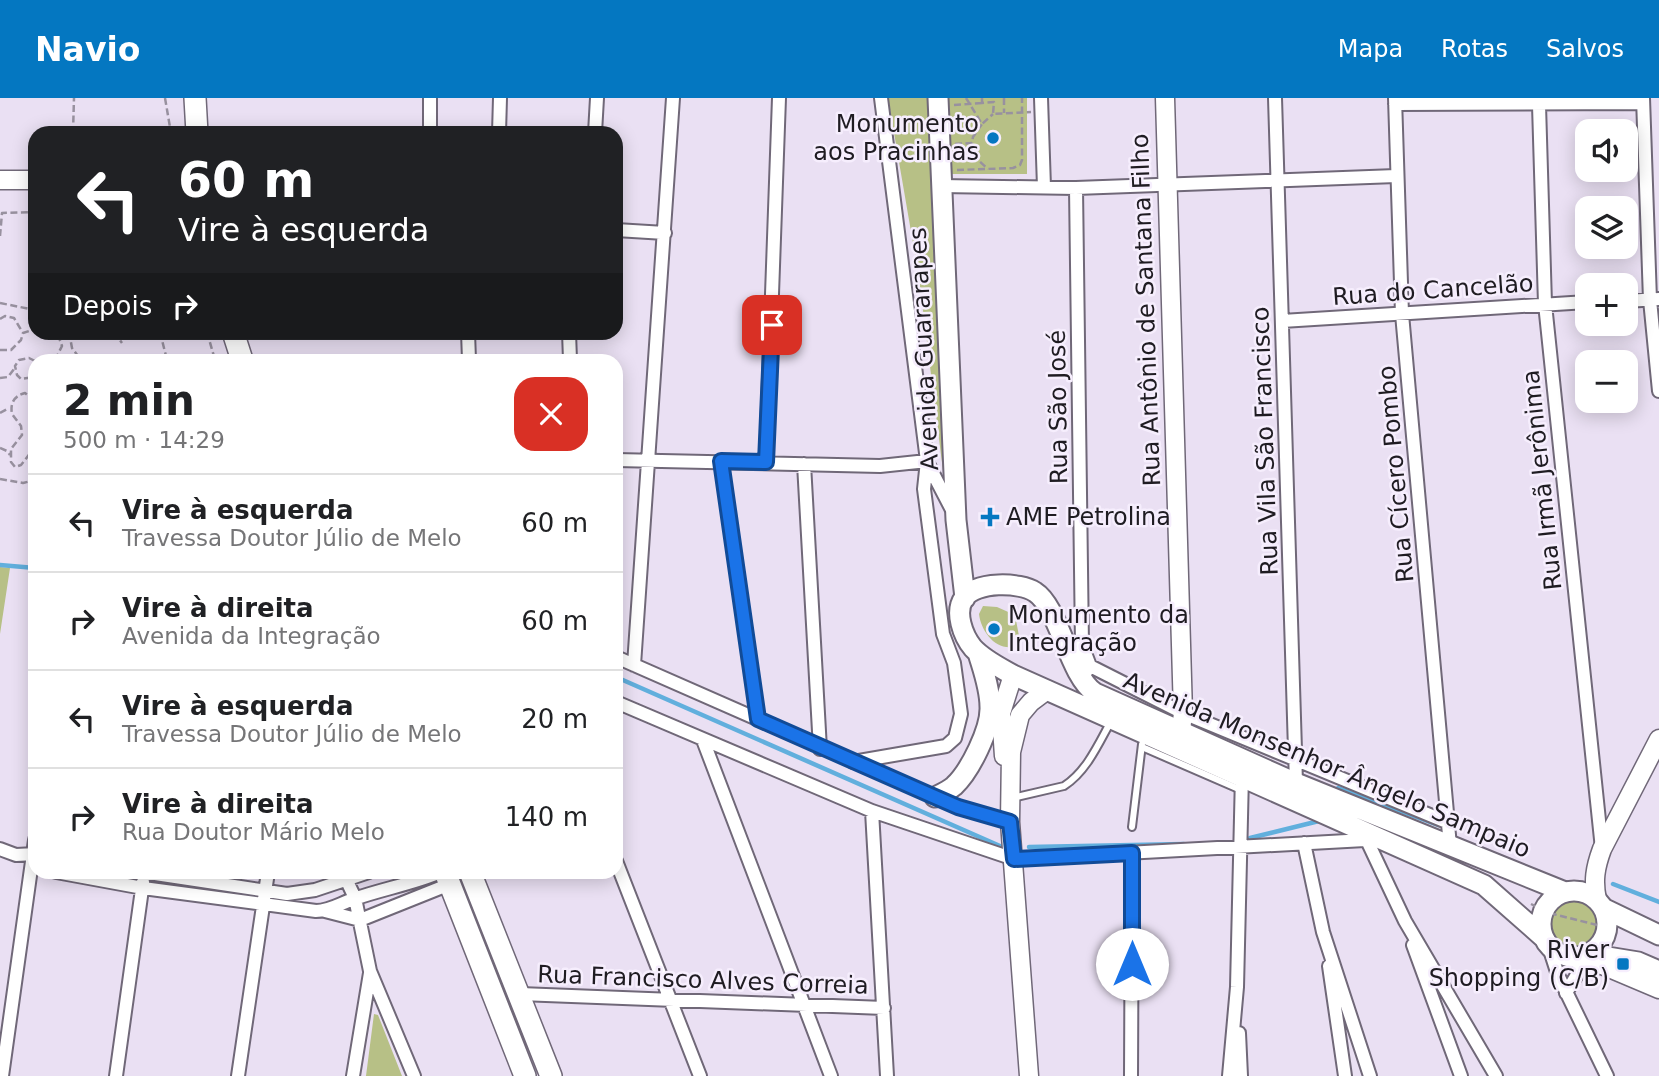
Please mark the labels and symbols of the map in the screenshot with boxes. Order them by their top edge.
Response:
place label: Monumento aos Pracinhas [813,110,979,166]
marker: Monumento aos Pracinhas [985,130,1001,146]
street label: Rua Antônio de Santana Filho [1126,133,1166,487]
street label: Avenida Guararapes [904,227,944,471]
street label: Rua do Cancelão [1332,269,1534,311]
pin [742,295,802,355]
street label: Rua Vila São Francisco [1246,306,1284,576]
street label: Rua São José [1043,330,1073,484]
street label: Rua Cícero Pombo [1373,364,1419,584]
street label: Rua Irmã Jerônima [1517,369,1567,591]
place label: AME Petrolina [1006,503,1171,531]
marker: AME Petrolina [980,507,1000,527]
place label: Monumento da Integração [1008,601,1189,657]
marker: Monumento da Integração [986,621,1002,637]
street label: Avenida Monsenhor Ângelo Sampaio [1119,665,1535,864]
position arrow [1095,927,1169,1001]
place label: River Shopping (C/B) [1429,936,1609,992]
marker: River Shopping (C/B) [1615,956,1631,972]
street label: Rua Francisco Alves Correia [537,960,869,1000]

